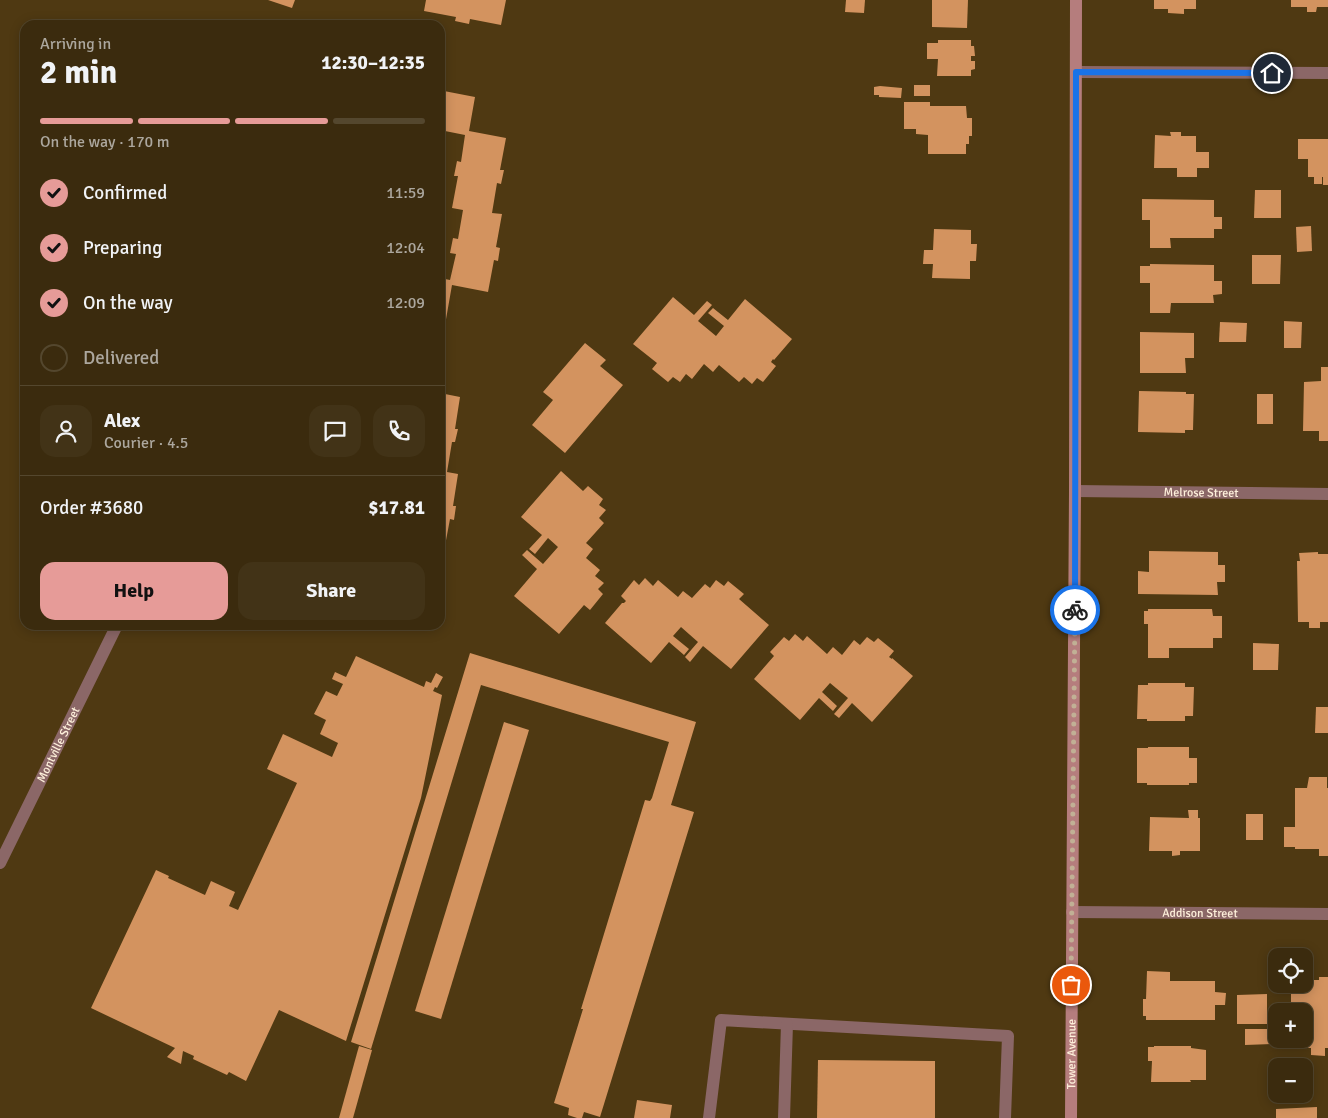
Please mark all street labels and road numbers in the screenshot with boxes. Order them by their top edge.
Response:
street label: Melrose Street [1163,485,1239,501]
street label: Montville Street [34,705,84,785]
street label: Addison Street [1162,906,1238,921]
street label: Tower Avenue [1064,1019,1080,1089]

